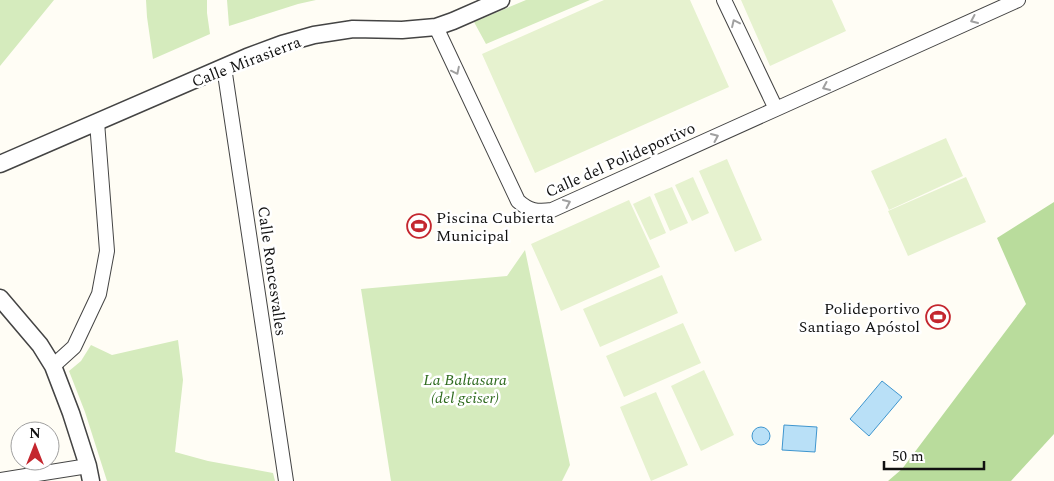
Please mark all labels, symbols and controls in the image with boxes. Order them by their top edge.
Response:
one-way arrow [970,14,979,24]
one-way arrow [730,19,741,28]
street label: Calle Mirasierra [188,30,305,94]
one-way arrow [450,66,460,75]
one-way arrow [822,80,831,91]
street label: Calle del Polideportivo [542,116,699,204]
one-way arrow [710,133,719,143]
one-way arrow [562,199,571,210]
street label: Calle Roncesvalles [251,205,293,338]
place label: Piscina Cubierta Municipal [436,206,554,248]
sports icon: Piscina Cubierta Municipal [406,213,432,239]
place label: Polideportivo Santiago Apóstol [799,297,920,339]
sports icon: Polideportivo Santiago Apóstol [925,304,951,330]
park label: La Baltasara (del geiser) [423,368,507,410]
north arrow [10,421,60,471]
text: N [29,423,41,444]
scale bar [884,438,984,470]
text: 50 m [892,445,924,468]

